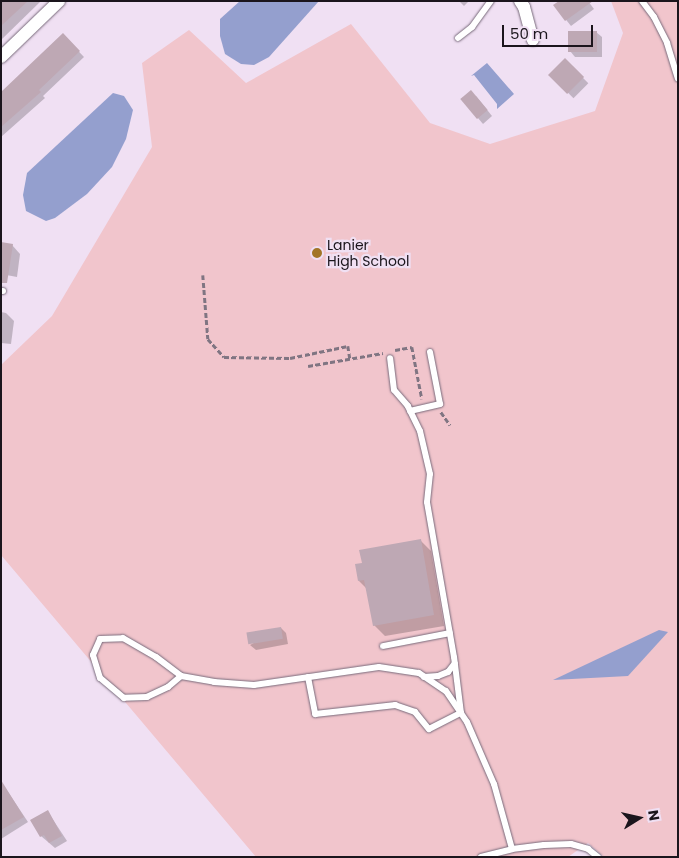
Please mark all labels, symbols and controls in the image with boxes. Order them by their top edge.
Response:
scale bar [504,15,595,47]
text: 50 m [510,23,548,44]
place label: Lanier High School [327,237,409,270]
marker: Lanier High School [311,247,323,259]
north arrow [614,793,664,843]
text: N [643,808,665,822]

